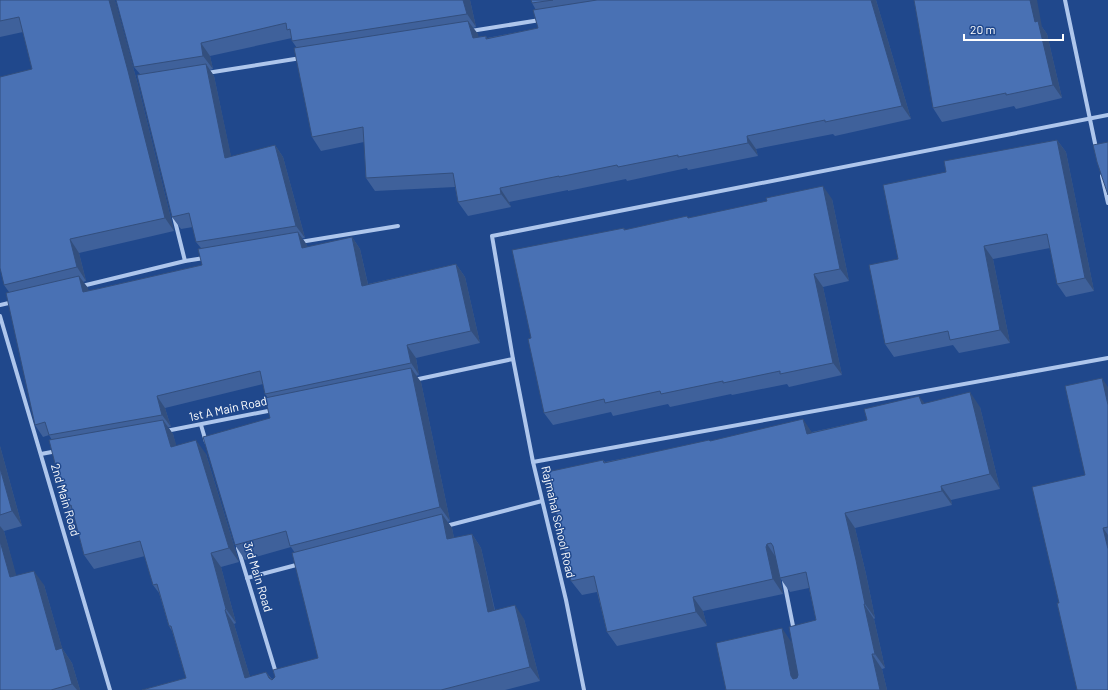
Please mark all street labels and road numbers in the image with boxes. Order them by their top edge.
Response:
street label: 1st A Main Road [187,393,268,423]
street label: 2nd Main Road [49,462,83,538]
street label: Rajmahal School Road [539,464,579,579]
street label: 3rd Main Road [242,540,276,613]

